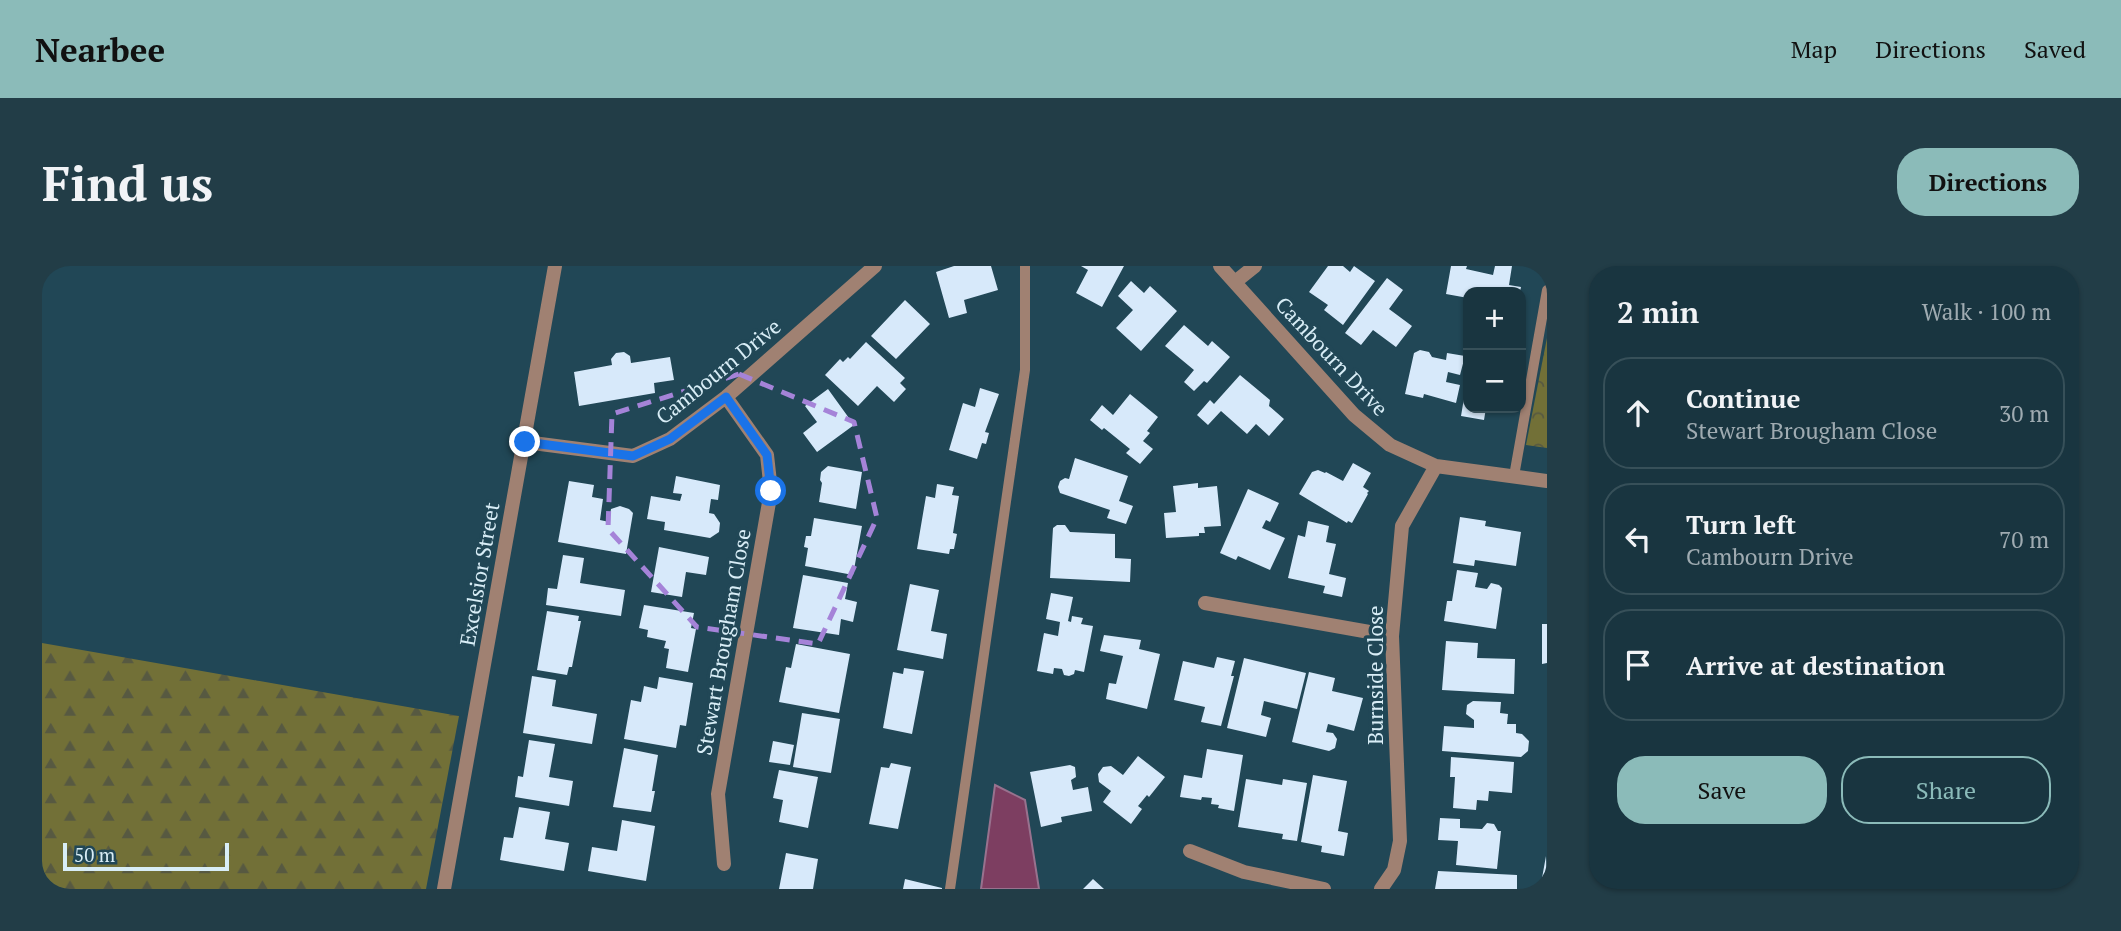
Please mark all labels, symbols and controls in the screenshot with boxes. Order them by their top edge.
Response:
text: Nearbee [35,28,165,71]
text: Map [1791,33,1837,65]
text: Directions [1875,33,1986,65]
text: Saved [2024,33,2086,65]
button: Directions [1897,148,2079,216]
text: Find us [42,150,213,215]
map controls [1463,287,1526,413]
button: + [1463,287,1526,350]
street label: Cambourn Drive [1270,290,1394,422]
text: 2 min [1617,292,1699,332]
text: Walk · 100 m [1922,296,2051,327]
street label: Cambourn Drive [650,312,786,430]
button: − [1463,350,1526,413]
text: Continue [1686,381,1800,415]
icon: ahead [1619,394,1657,432]
text: 30 m [1999,398,2049,429]
text: Stewart Brougham Close [1686,415,1937,446]
route end [509,426,540,457]
route start [755,475,786,506]
street label: Excelsior Street [453,500,505,648]
text: Turn left [1686,507,1796,541]
icon: left [1619,520,1657,558]
text: 70 m [1999,524,2049,555]
street label: Stewart Brougham Close [689,527,757,757]
text: Cambourn Drive [1686,541,1854,572]
street label: Burnside Close [1361,605,1389,745]
icon: arrive [1619,646,1657,684]
text: Arrive at destination [1686,648,1945,682]
button: Save [1617,756,1827,824]
button: Share [1841,756,2051,824]
scale bar [63,840,229,872]
text: 50 m [74,842,115,867]

